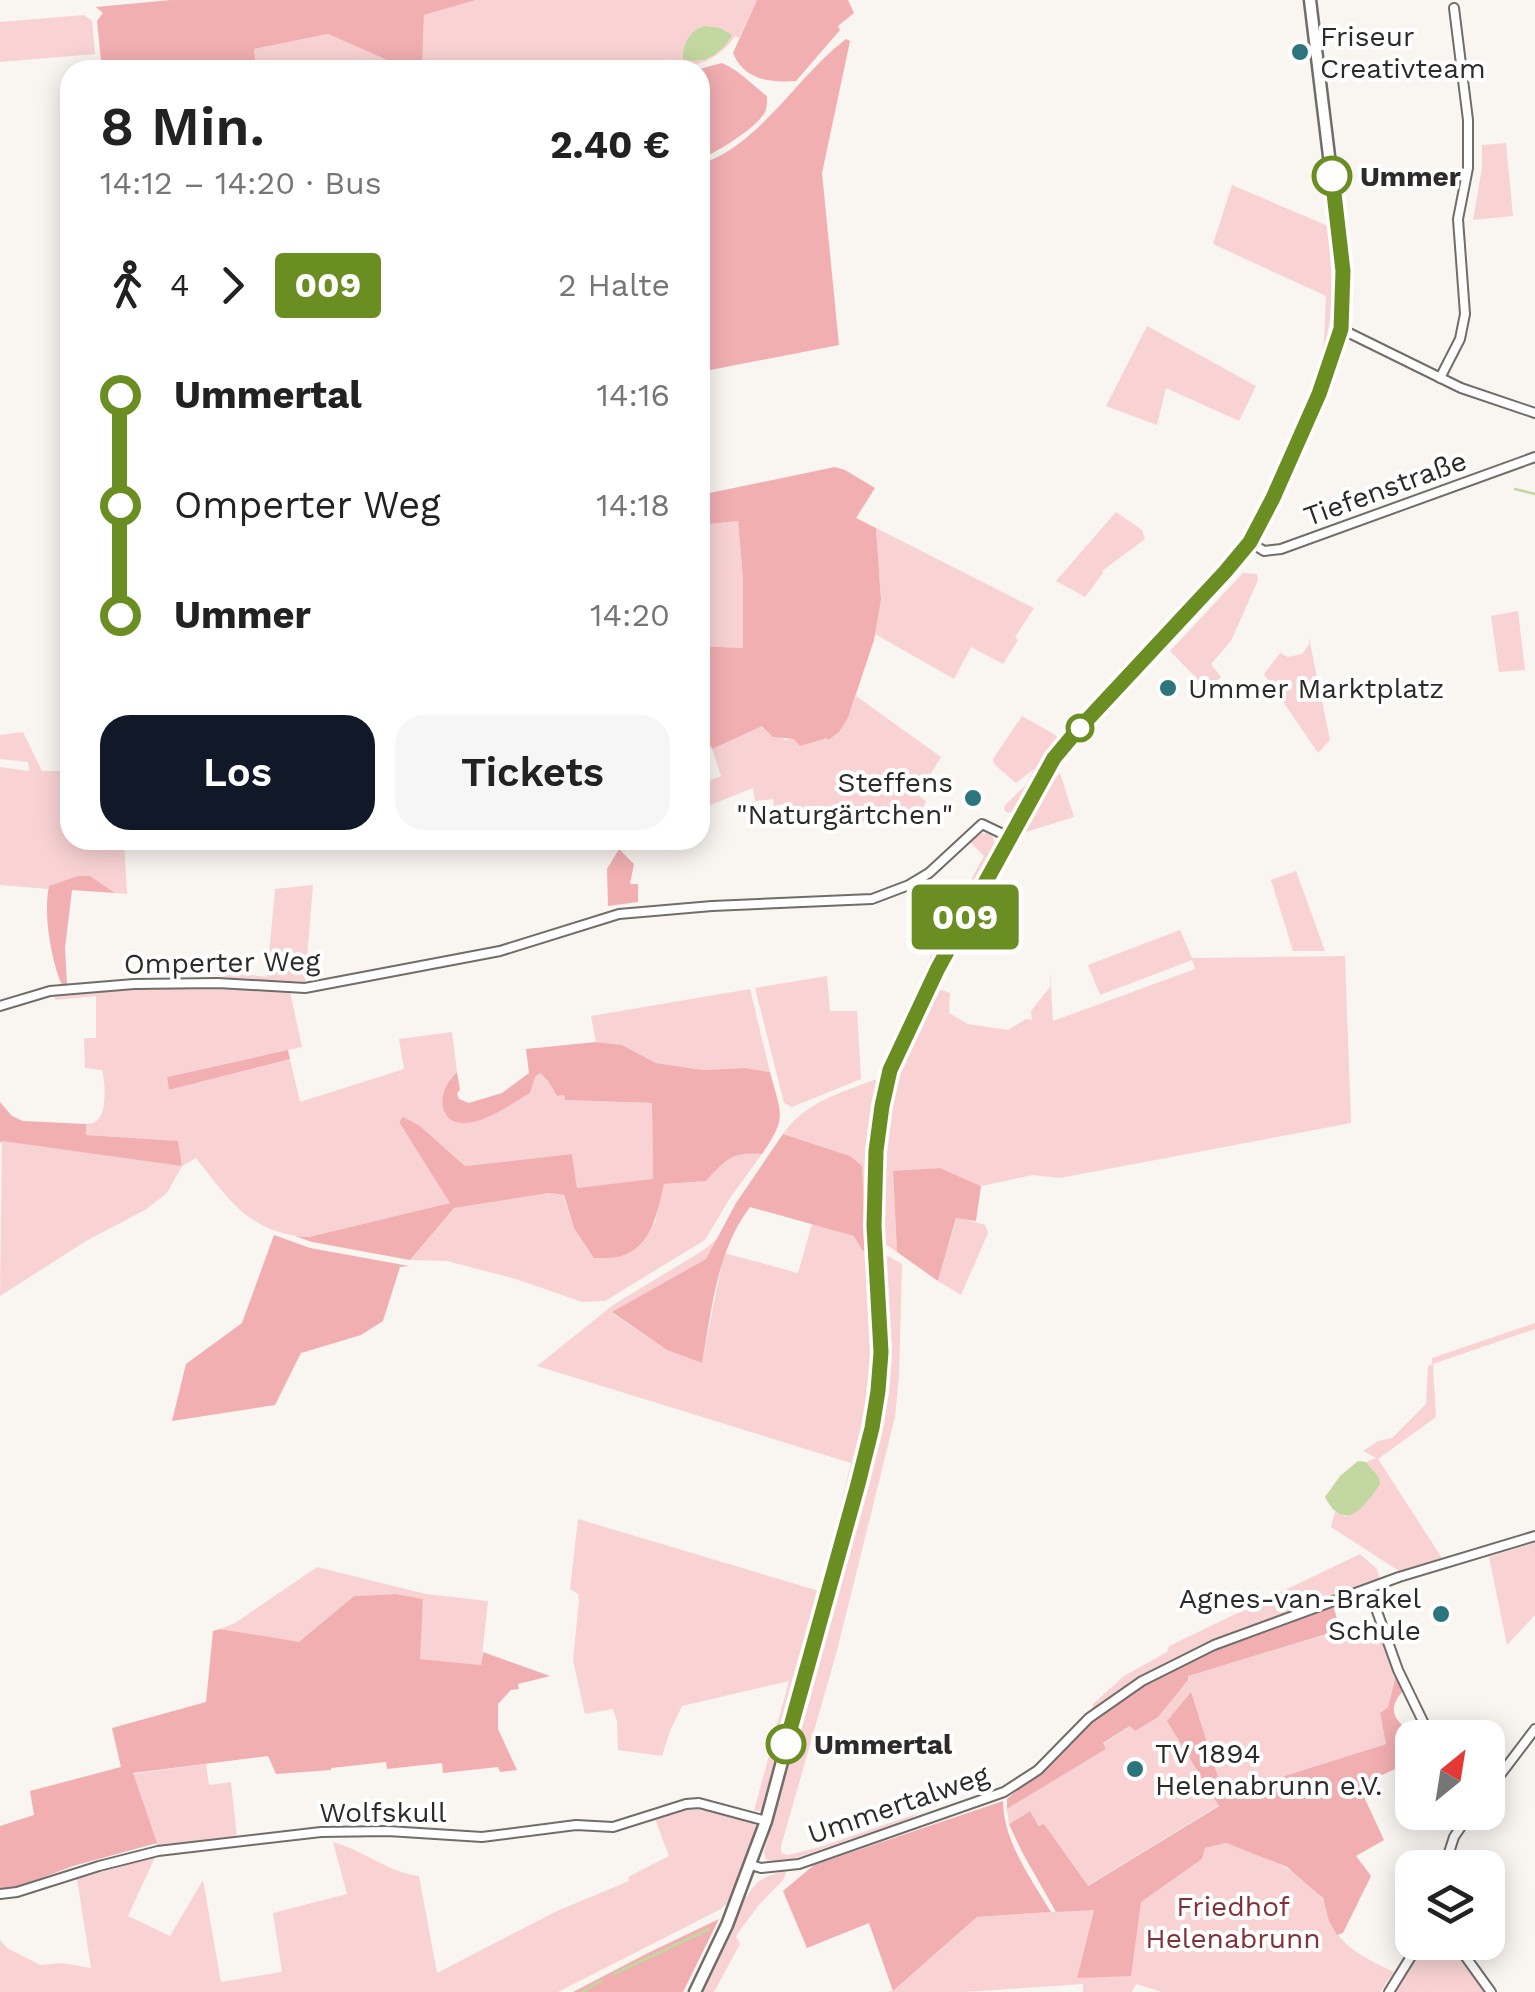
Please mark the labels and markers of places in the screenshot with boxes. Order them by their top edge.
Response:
place label: Friseur Creativteam [1320,20,1486,85]
marker: Friseur Creativteam [1289,41,1311,63]
marker: Ummer [1313,157,1351,195]
place label: Ummer [1360,160,1461,193]
place label: Ummer Marktplatz [1188,672,1444,705]
marker: Ummer Marktplatz [1157,677,1179,699]
unlabelled marker [1067,715,1093,741]
place label: Steffens "Naturgärtchen" [736,766,953,831]
marker: Steffens "Naturgärtchen" [962,787,984,809]
place label: Agnes-van-Brakel Schule [1179,1582,1421,1647]
marker: Agnes-van-Brakel Schule [1430,1603,1452,1625]
marker: Ummertal [767,1725,805,1763]
place label: Ummertal [814,1728,953,1761]
place label: TV 1894 Helenabrunn e.V. [1155,1737,1383,1802]
marker: TV 1894 Helenabrunn e.V. [1124,1758,1146,1780]

